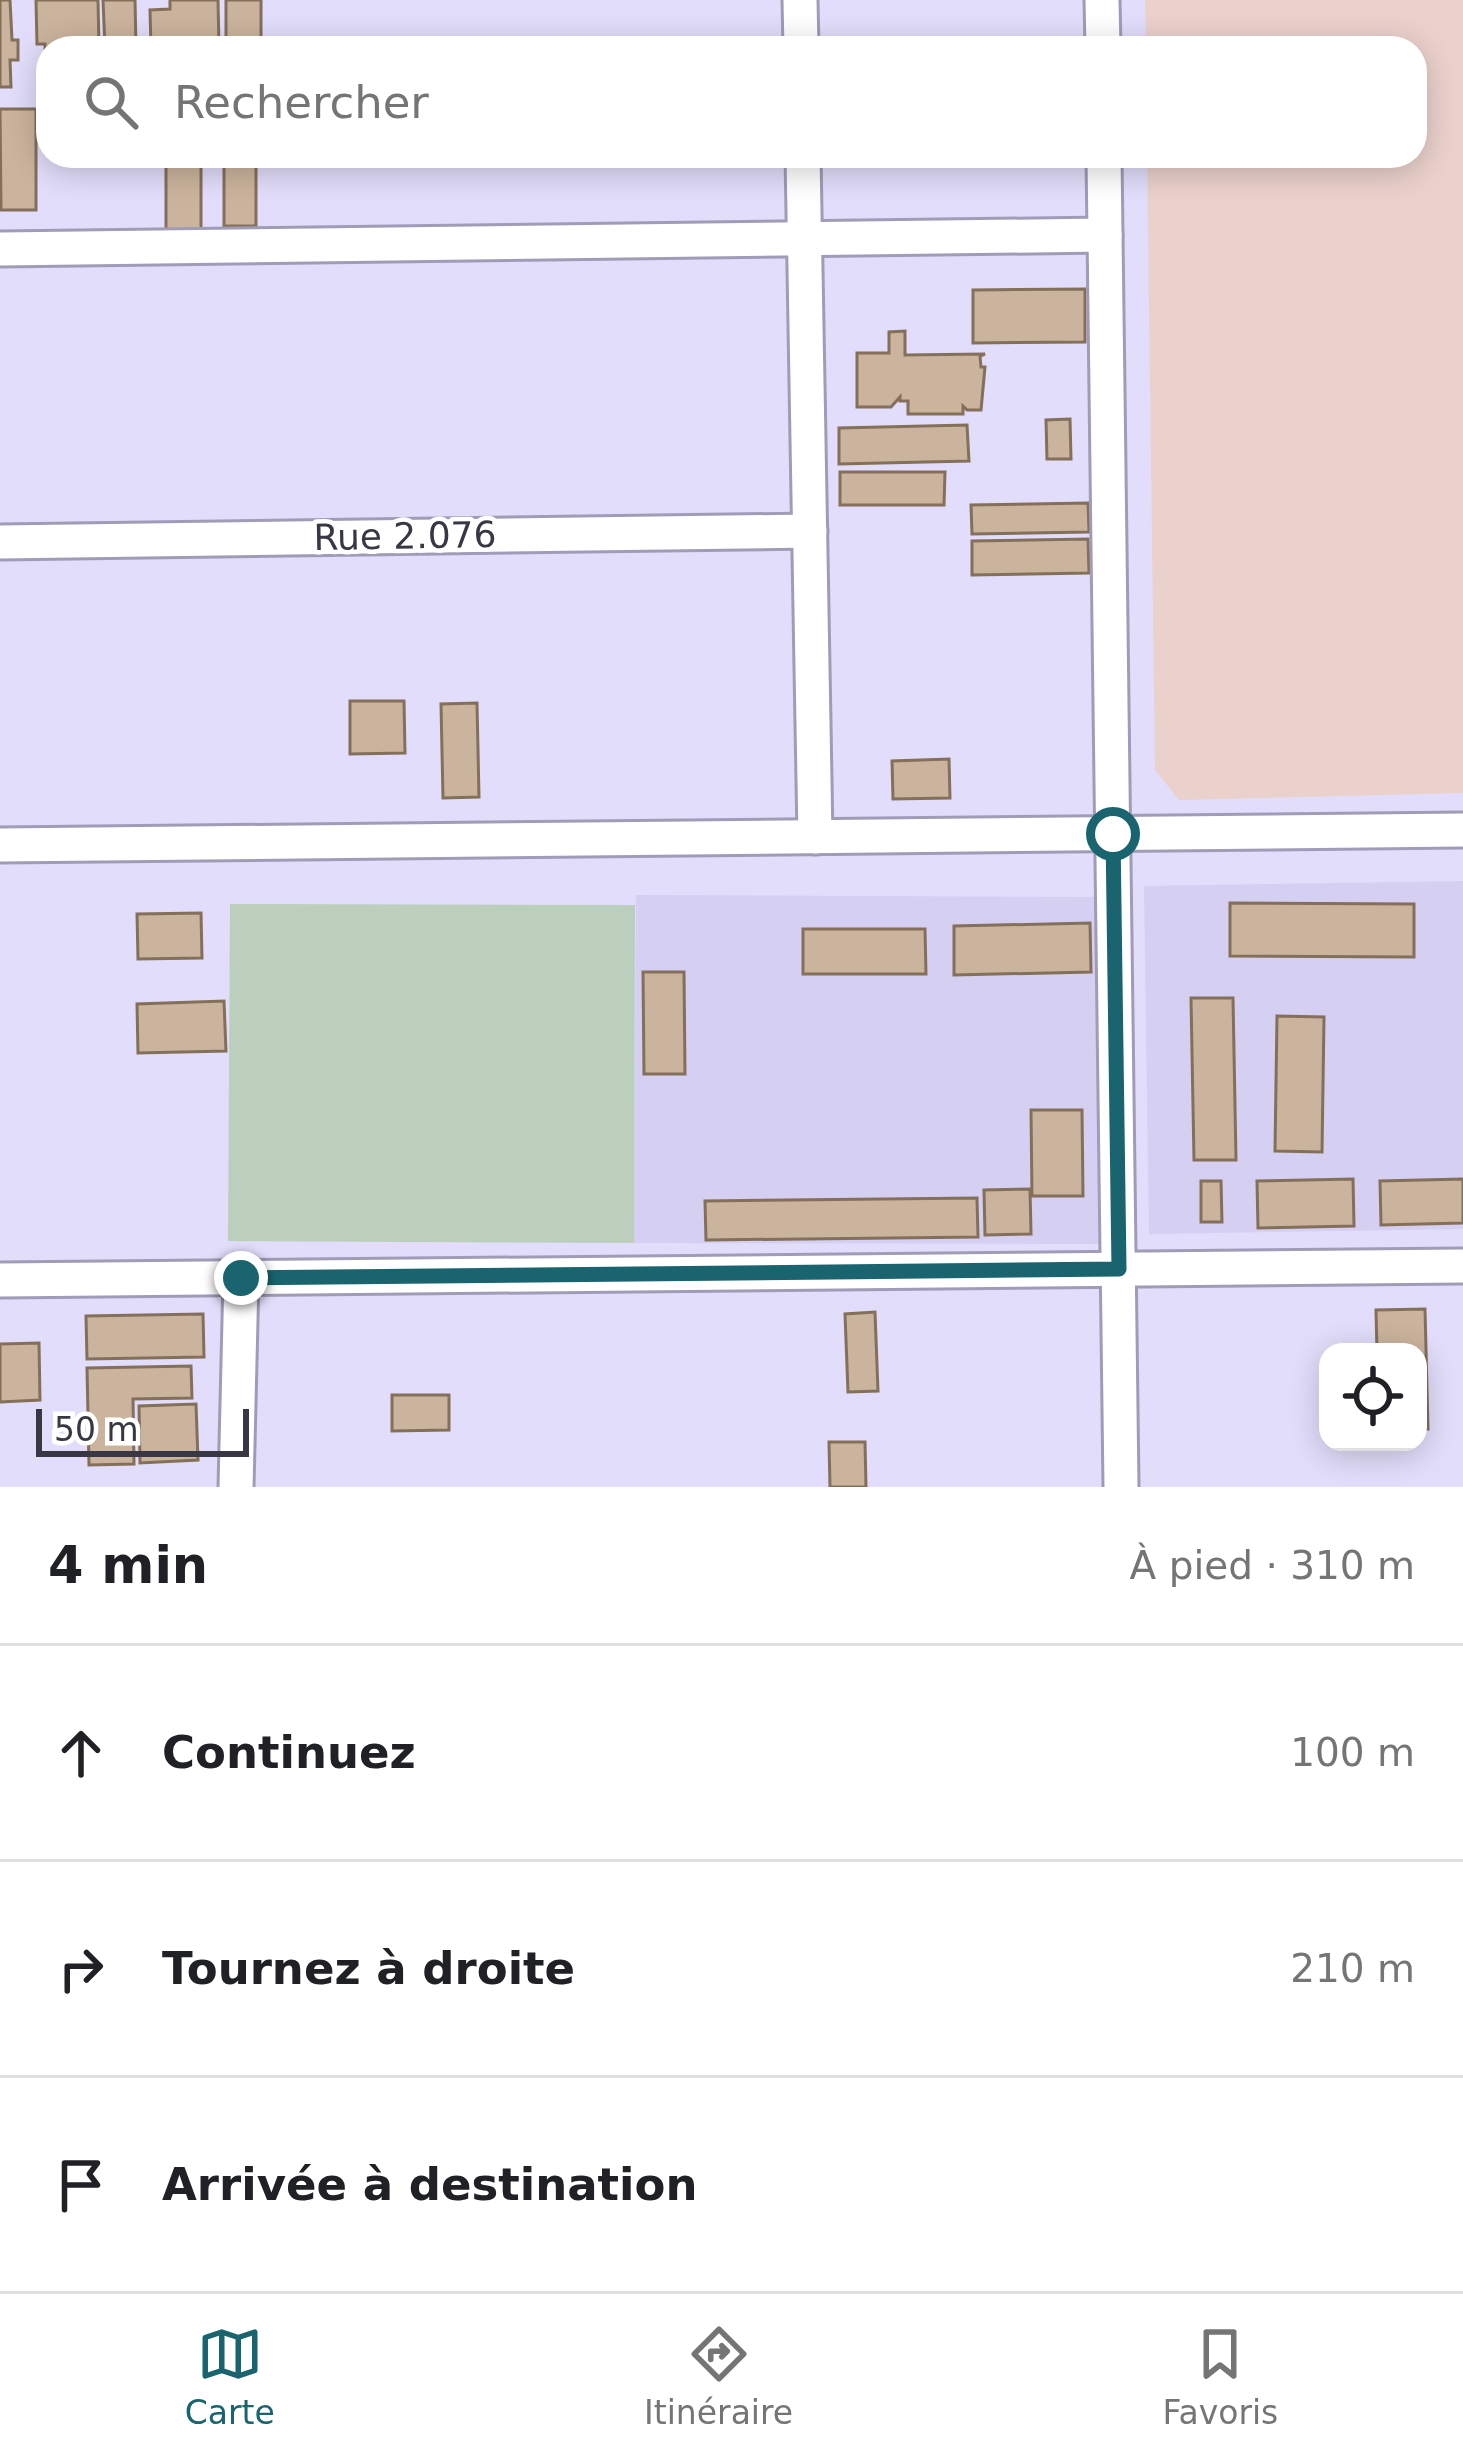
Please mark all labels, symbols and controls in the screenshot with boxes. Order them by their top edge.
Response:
search box [36,36,1427,168]
icon: search [78,69,144,135]
text: Rechercher [174,76,429,129]
street label: Rue 2.076 [313,514,497,558]
route start [1086,807,1140,861]
route end [214,1251,268,1305]
map controls [1319,1343,1427,1451]
button: locate [1319,1343,1427,1451]
scale bar [36,1403,249,1456]
text: 50 m [54,1410,139,1449]
text: 4 min [48,1536,208,1595]
text: À pied · 310 m [1130,1543,1415,1588]
icon: ahead [48,1720,114,1786]
text: Continuez [162,1726,416,1779]
text: 100 m [1290,1730,1415,1775]
icon: right [48,1936,114,2002]
text: Tournez à droite [162,1942,575,1995]
text: 210 m [1290,1946,1415,1991]
icon: arrive [48,2152,114,2218]
text: Arrivée à destination [162,2158,697,2211]
tab: Carte [185,2321,275,2432]
tab: Itinéraire [644,2321,793,2432]
tab: Favoris [1162,2321,1278,2432]

